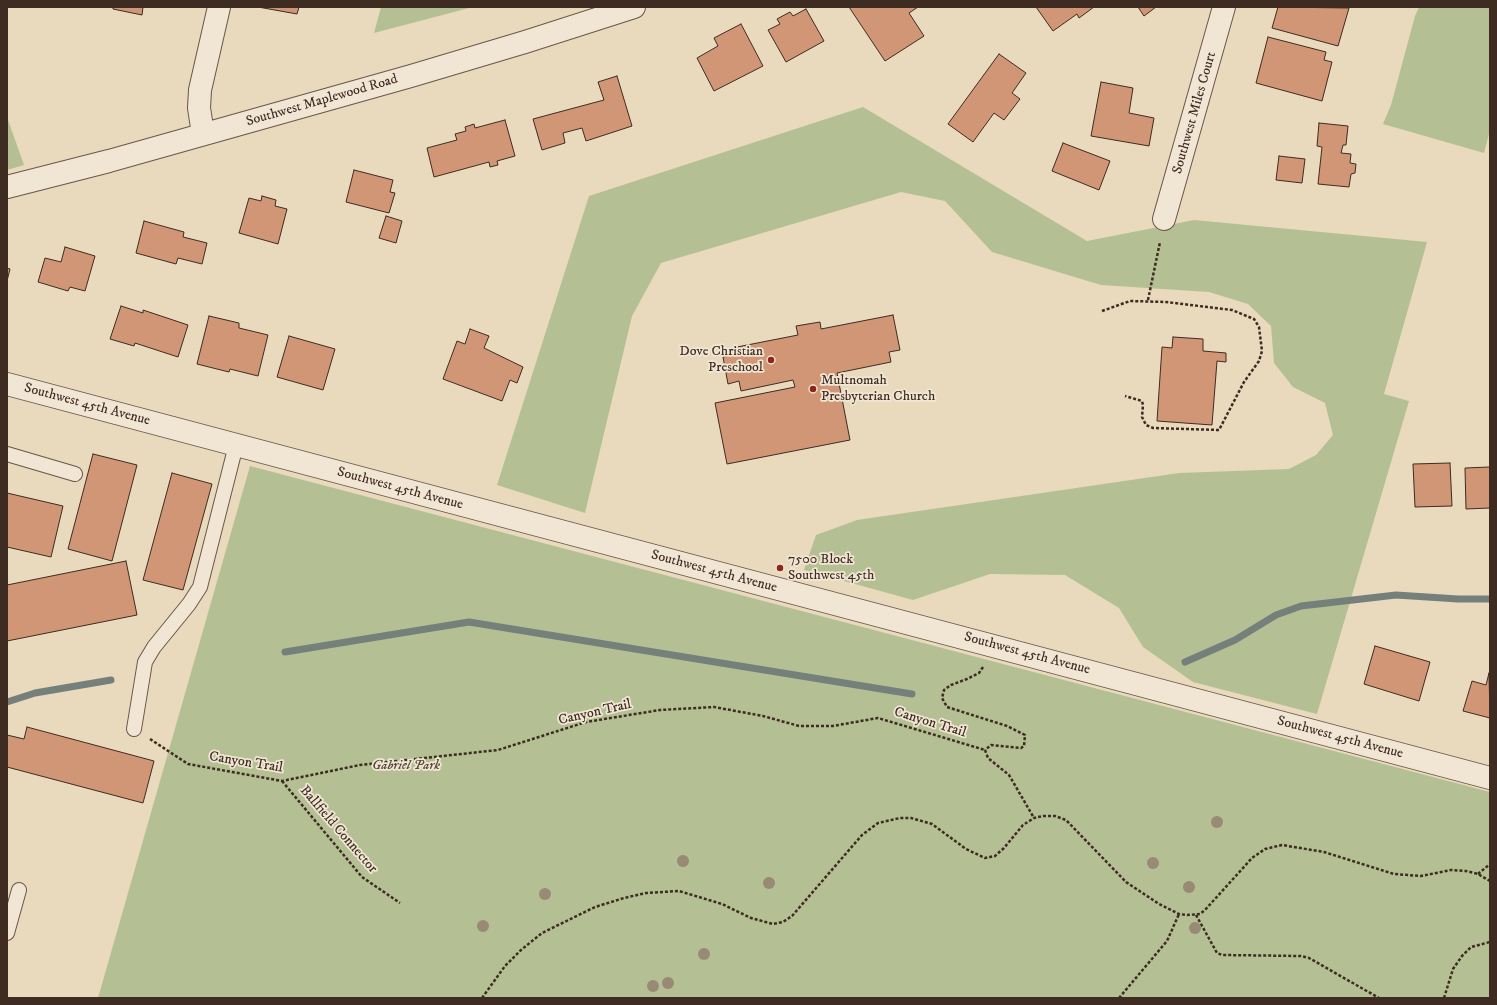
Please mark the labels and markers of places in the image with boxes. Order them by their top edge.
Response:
place label: Dove Christian Preschool [679,344,763,376]
marker: Dove Christian Preschool [766,355,776,365]
place label: Multnomah Presbyterian Church [821,373,935,406]
marker: Multnomah Presbyterian Church [808,384,818,394]
place label: 7500 Block Southwest 45th [788,552,874,584]
marker: 7500 Block Southwest 45th [775,563,785,573]

